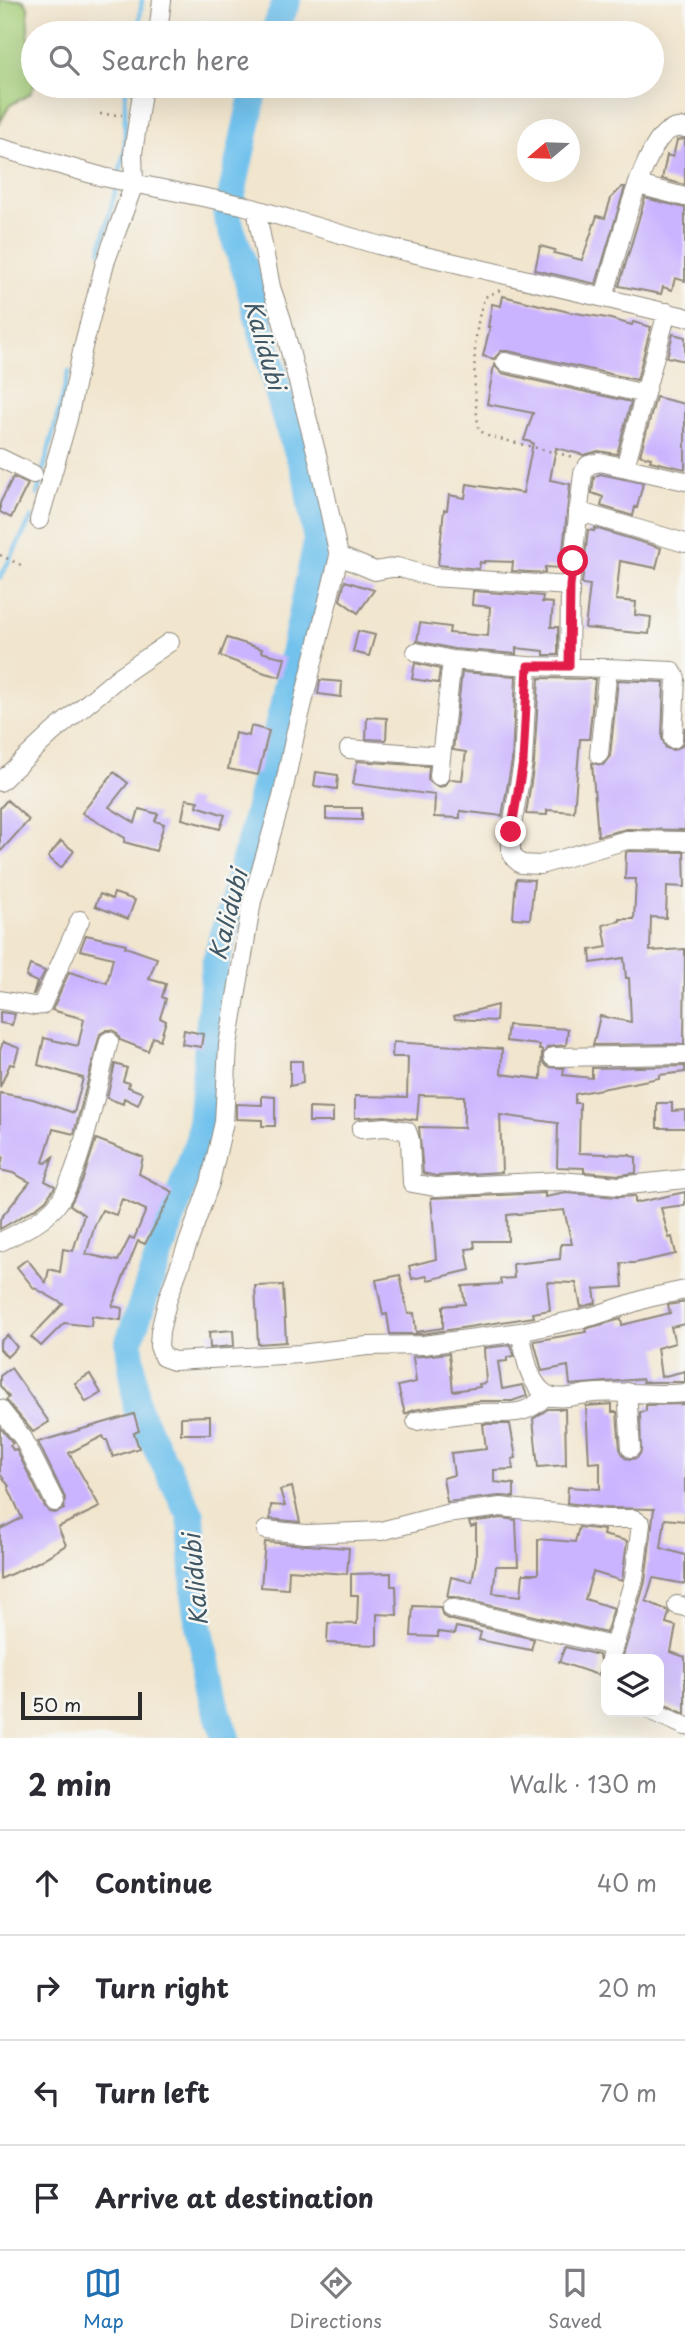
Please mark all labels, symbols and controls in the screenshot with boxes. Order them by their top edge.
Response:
search box [21,21,664,98]
text: Search here [101,40,250,79]
icon: search [45,41,83,79]
north arrow [517,119,580,182]
water label: Kalidubi [236,295,297,397]
route start [557,545,588,576]
route end [495,816,526,847]
water label: Kalidubi [198,862,256,964]
water label: Kalidubi [172,1529,216,1628]
map controls [601,1654,664,1717]
button: layers [601,1654,664,1717]
scale bar [21,1689,142,1721]
text: 50 m [32,1690,81,1718]
text: 2 min [28,1761,112,1806]
text: Walk · 130 m [509,1766,657,1801]
text: Continue [95,1863,212,1902]
icon: ahead [28,1864,66,1902]
text: 40 m [597,1865,657,1900]
text: Turn right [95,1968,229,2007]
icon: right [28,1969,66,2007]
text: 20 m [598,1970,657,2005]
text: Turn left [95,2073,210,2112]
icon: left [28,2074,66,2112]
text: 70 m [599,2075,657,2110]
text: Arrive at destination [95,2178,374,2217]
icon: arrive [28,2179,66,2217]
tab: Map [83,2264,124,2334]
tab: Directions [290,2264,382,2334]
tab: Saved [548,2264,602,2334]

